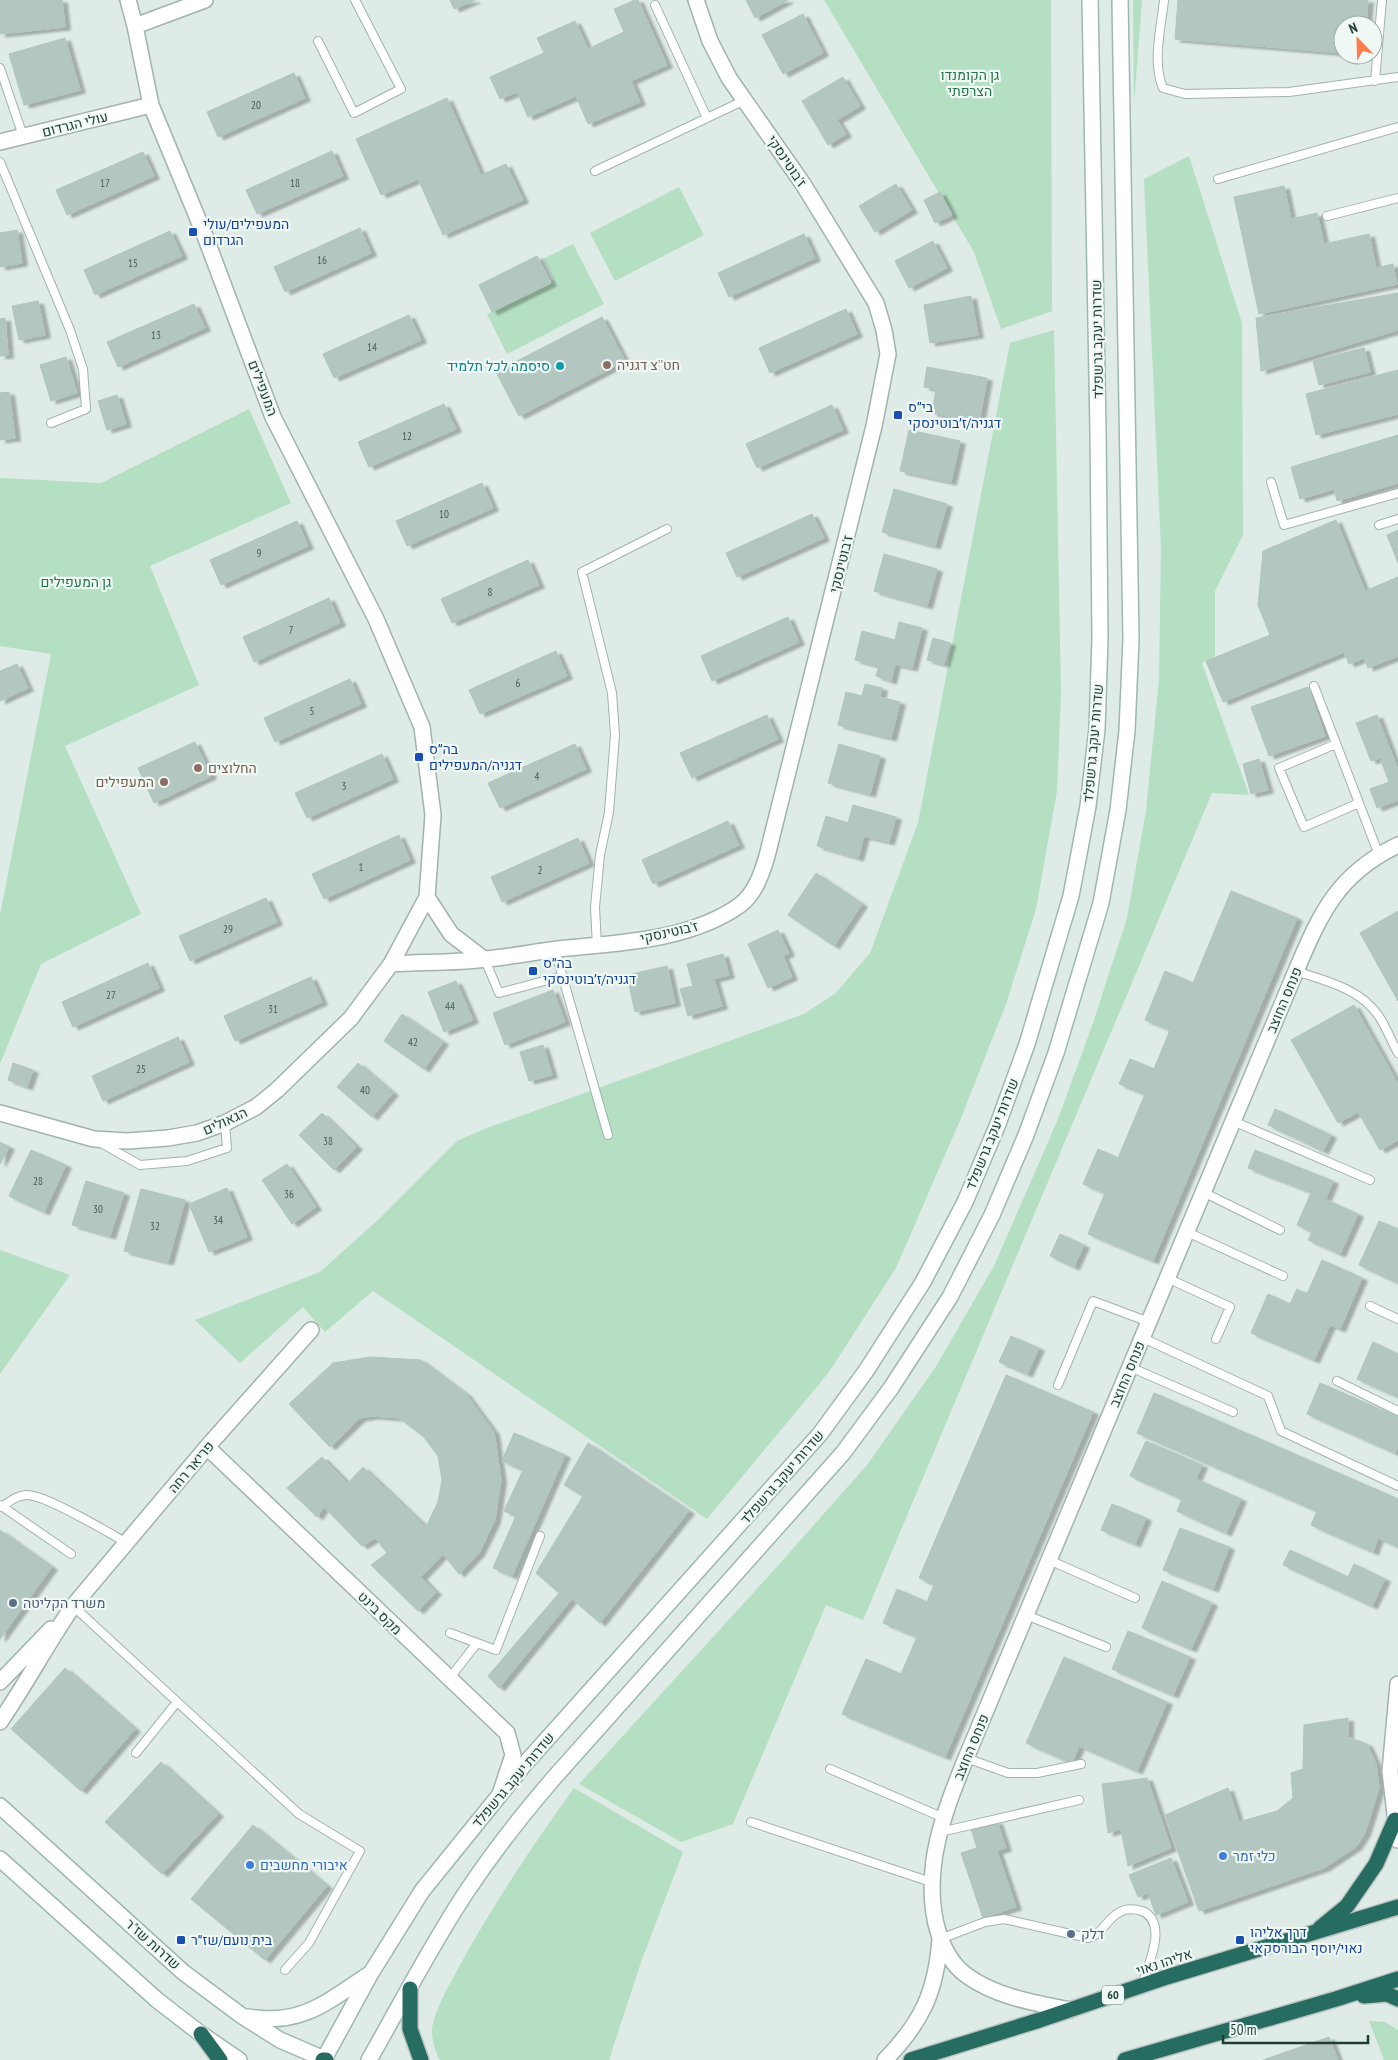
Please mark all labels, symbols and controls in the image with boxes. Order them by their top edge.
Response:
north arrow [1333,15,1383,65]
text: N [1346,18,1360,38]
park label: גן הקומנדו הצרפתי [941,66,999,100]
house number: 20 [251,98,261,112]
street label: עולי הגרדום [40,107,110,141]
street label: ז'בוטינסקי [763,132,811,190]
house number: 17 [100,176,110,190]
house number: 18 [290,176,300,190]
place label: המעפילים/עולי הגרדום [203,215,289,249]
marker: המעפילים/עולי הגרדום [187,226,199,238]
house number: 16 [317,253,327,267]
house number: 15 [128,256,138,270]
street label: שדרות יעקב גרשפלד [1087,279,1107,399]
house number: 13 [151,328,161,342]
house number: 14 [367,340,377,354]
place label: חט''צ דגניה [617,356,680,374]
street label: המעפילים [244,357,282,419]
place label: סיסמה לכל תלמיד [447,357,550,375]
marker: חט''צ דגניה [601,359,613,371]
marker: סיסמה לכל תלמיד [554,360,566,372]
place label: בי״ס דגניה/ז׳בוטינסקי [908,398,1001,432]
marker: בי״ס דגניה/ז׳בוטינסקי [892,409,904,421]
house number: 12 [402,429,412,443]
house number: 10 [439,507,449,521]
street label: ז'בוטינסקי [825,533,857,595]
house number: 9 [257,546,262,560]
park label: גן המעפילים [41,573,111,591]
house number: 8 [488,585,493,599]
house number: 7 [289,623,294,637]
house number: 6 [516,676,521,690]
street label: שדרות יעקב גרשפלד [1079,683,1107,803]
house number: 5 [310,704,315,718]
place label: בה״ס דגניה/המעפילים [429,740,522,774]
marker: בה״ס דגניה/המעפילים [413,751,425,763]
place label: החלוצים [208,759,257,777]
marker: החלוצים [192,762,204,774]
house number: 4 [535,769,540,783]
place label: המעפילים [95,773,154,791]
marker: המעפילים [158,776,170,788]
house number: 3 [342,779,347,793]
house number: 1 [359,860,364,874]
house number: 2 [538,863,543,877]
street label: ז'בוטינסקי [638,917,700,947]
house number: 29 [223,922,233,936]
place label: בה״ס דגניה/ז׳בוטינסקי [543,954,636,988]
street label: פנחס החוצב [1262,964,1306,1036]
marker: בה״ס דגניה/ז׳בוטינסקי [527,965,539,977]
house number: 27 [106,988,116,1002]
house number: 44 [445,999,455,1013]
house number: 31 [268,1002,278,1016]
house number: 42 [408,1035,418,1049]
house number: 25 [136,1062,146,1076]
street label: שדרות יעקב גרשפלד [961,1075,1023,1193]
house number: 40 [360,1083,370,1097]
street label: הגאולים [200,1103,250,1139]
house number: 38 [323,1134,333,1148]
house number: 28 [33,1174,43,1188]
house number: 36 [284,1187,294,1201]
house number: 30 [93,1202,103,1216]
house number: 34 [213,1213,223,1227]
house number: 32 [150,1219,160,1233]
street label: פנחס החוצב [1105,1338,1149,1410]
street label: שדרות יעקב גרשפלד [736,1426,828,1528]
street label: פריאר רחה [164,1437,218,1497]
street label: מקס בינט [354,1587,406,1639]
place label: משרד הקליטה [23,1594,105,1612]
marker: משרד הקליטה [7,1597,19,1609]
street label: פנחס החוצב [949,1711,993,1783]
street label: שדרות יעקב גרשפלד [468,1729,558,1831]
place label: כלי זמר [1233,1847,1276,1865]
marker: כלי זמר [1217,1850,1229,1862]
place label: איבורי מחשבים [260,1856,348,1874]
marker: איבורי מחשבים [244,1859,256,1871]
street label: שדרות שז"ר [122,1915,184,1973]
place label: דרך אליהו נאוי/יוסף הבורסקאי [1250,1923,1363,1957]
place label: דלק [1081,1925,1104,1943]
marker: דלק [1065,1928,1077,1940]
place label: בית נועם/שז״ר [191,1931,273,1949]
marker: בית נועם/שז״ר [175,1934,187,1946]
marker: דרך אליהו נאוי/יוסף הבורסקאי [1234,1934,1246,1946]
street label: אליהו נאוי [1134,1944,1194,1980]
road number: 60 [1102,1986,1124,2004]
scale bar [1223,2012,1368,2044]
text: 50 m [1230,2020,1256,2039]

